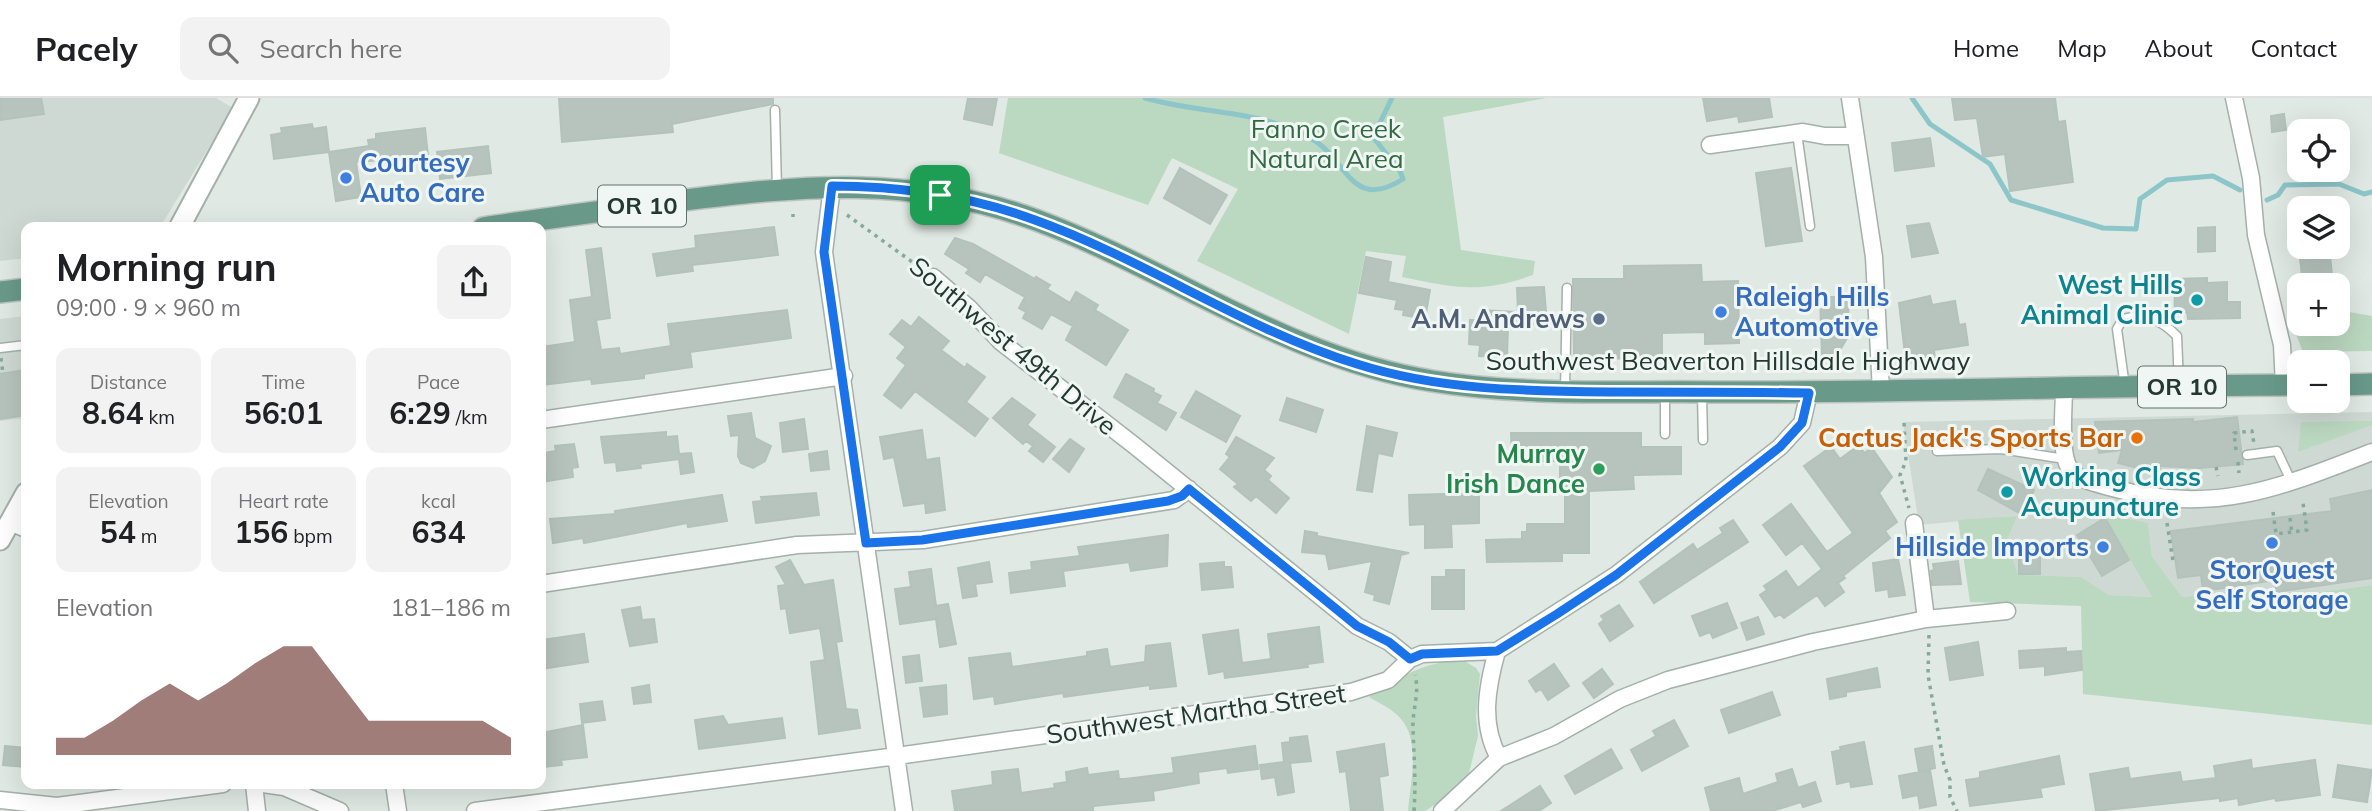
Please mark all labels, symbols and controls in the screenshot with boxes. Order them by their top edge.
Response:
search box [180,17,670,80]
text: Pacely [35,28,138,69]
icon: search [204,29,242,67]
text: Search here [260,32,403,65]
text: Home [1953,33,2019,63]
text: Map [2057,33,2107,63]
text: About [2145,33,2213,63]
text: Contact [2251,33,2337,63]
park label: Fanno Creek Natural Area [1248,112,1404,175]
map controls [2287,119,2350,413]
button: locate [2287,119,2350,182]
place label: Courtesy Auto Care [360,146,485,209]
pin [910,165,970,225]
marker: Courtesy Auto Care [338,170,354,186]
icon: arrive [921,176,959,214]
road number: OR 10 [598,186,686,226]
button: layers [2287,196,2350,259]
text: Morning run [56,243,277,291]
button: share [437,245,511,319]
street label: Southwest 49th Drive [903,249,1124,442]
place label: West Hills Animal Clinic [2021,268,2183,331]
button: + [2287,273,2350,336]
place label: Raleigh Hills Automotive [1735,280,1890,343]
marker: West Hills Animal Clinic [2189,292,2205,308]
text: 09:00 · 9 × 960 m [56,293,241,322]
place label: A.M. Andrews [1411,302,1585,335]
marker: Raleigh Hills Automotive [1713,304,1729,320]
marker: A.M. Andrews [1591,311,1607,327]
street label: Southwest Beaverton Hillsdale Highway [1486,344,1971,377]
button: − [2287,350,2350,413]
road number: OR 10 [2138,366,2226,408]
text: Distance [90,370,167,394]
text: Time [262,370,305,394]
text: Pace [417,370,460,394]
text: 8.64 [82,394,144,432]
text: 56:01 [244,394,323,432]
text: 6:29 [389,394,451,432]
text: km [144,405,175,429]
text: /km [451,405,488,429]
place label: Cactus Jack's Sports Bar [1818,421,2124,454]
marker: Cactus Jack's Sports Bar [2129,430,2145,446]
place label: Murray Irish Dance [1446,437,1586,500]
place label: Working Class Acupuncture [2021,460,2201,523]
marker: Murray Irish Dance [1591,461,1607,477]
marker: Working Class Acupuncture [1999,484,2015,500]
text: Elevation [88,489,169,513]
text: Heart rate [238,489,329,513]
text: kcal [421,489,456,513]
text: 54 [100,513,136,551]
text: 156 [234,513,288,551]
text: 634 [412,513,466,551]
text: m [136,524,157,548]
text: bpm [288,524,333,548]
place label: Hillside Imports [1895,530,2089,563]
marker: StorQuest Self Storage [2264,535,2280,551]
marker: Hillside Imports [2095,539,2111,555]
place label: StorQuest Self Storage [2196,553,2348,616]
text: Elevation [56,593,153,622]
text: 181–186 m [390,593,511,622]
street label: Southwest Martha Street [1044,676,1348,751]

